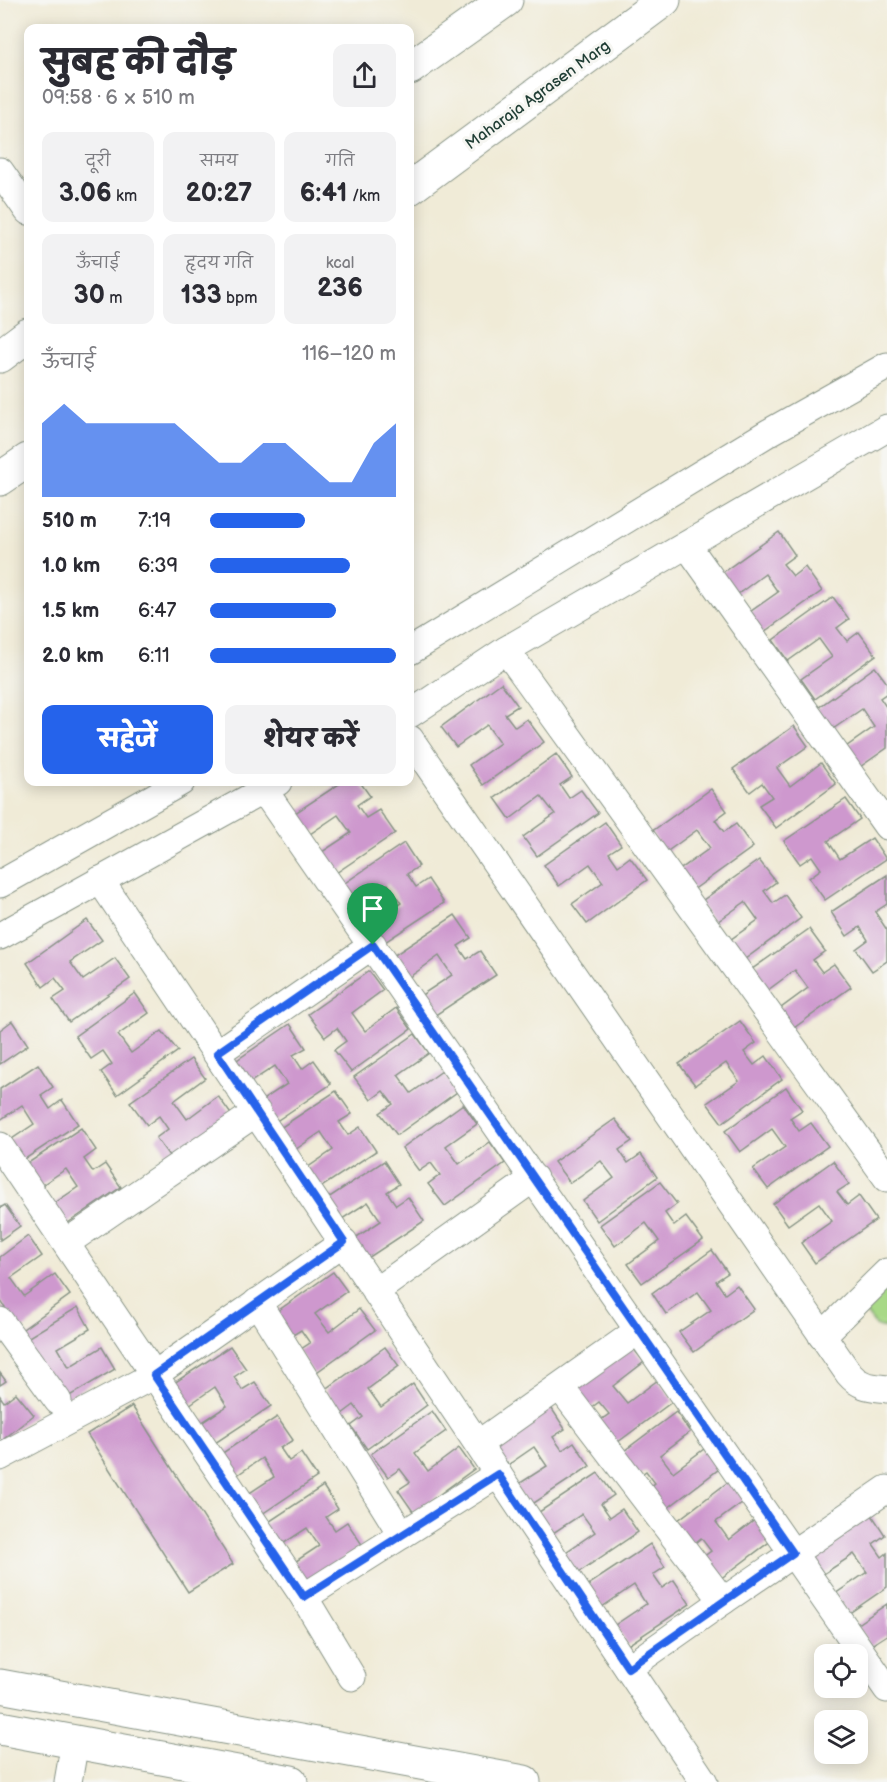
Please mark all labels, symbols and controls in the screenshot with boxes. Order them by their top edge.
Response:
street label: Maharaja Agrasen Marg [462,36,614,154]
text: सुबह की दौड़ [42,43,234,83]
button: share [333,44,396,107]
text: 09:58 · 6 × 510 m [42,86,195,110]
text: दूरी [85,152,111,171]
text: समय [200,152,238,171]
text: गति [325,152,355,171]
text: 3.06 [59,178,112,209]
text: 20:27 [186,178,252,209]
text: 6:41 [300,178,348,209]
text: km [112,187,137,206]
text: /km [348,187,380,206]
text: ऊँचाई [77,254,119,273]
text: हृदय गति [185,254,253,273]
text: kcal [326,254,354,273]
text: 236 [317,273,363,304]
text: 30 [74,280,105,311]
text: 133 [180,280,222,311]
text: m [105,289,122,308]
text: bpm [222,289,258,308]
text: 116–120 m [302,342,396,366]
text: ऊँचाई [42,350,96,374]
text: 510 m [42,509,97,533]
text: 7:19 [138,509,171,533]
text: 1.0 km [42,554,100,578]
text: 6:39 [138,554,178,578]
text: 1.5 km [42,599,99,623]
text: 6:47 [138,599,176,623]
text: 2.0 km [42,644,104,668]
text: 6:11 [138,644,170,668]
button: सहेजें [42,705,213,774]
button: शेयर करें [225,705,396,774]
pin [347,883,398,945]
icon: arrive [356,892,389,925]
map controls [814,1644,868,1764]
button: locate [814,1644,868,1698]
button: layers [814,1710,868,1764]

